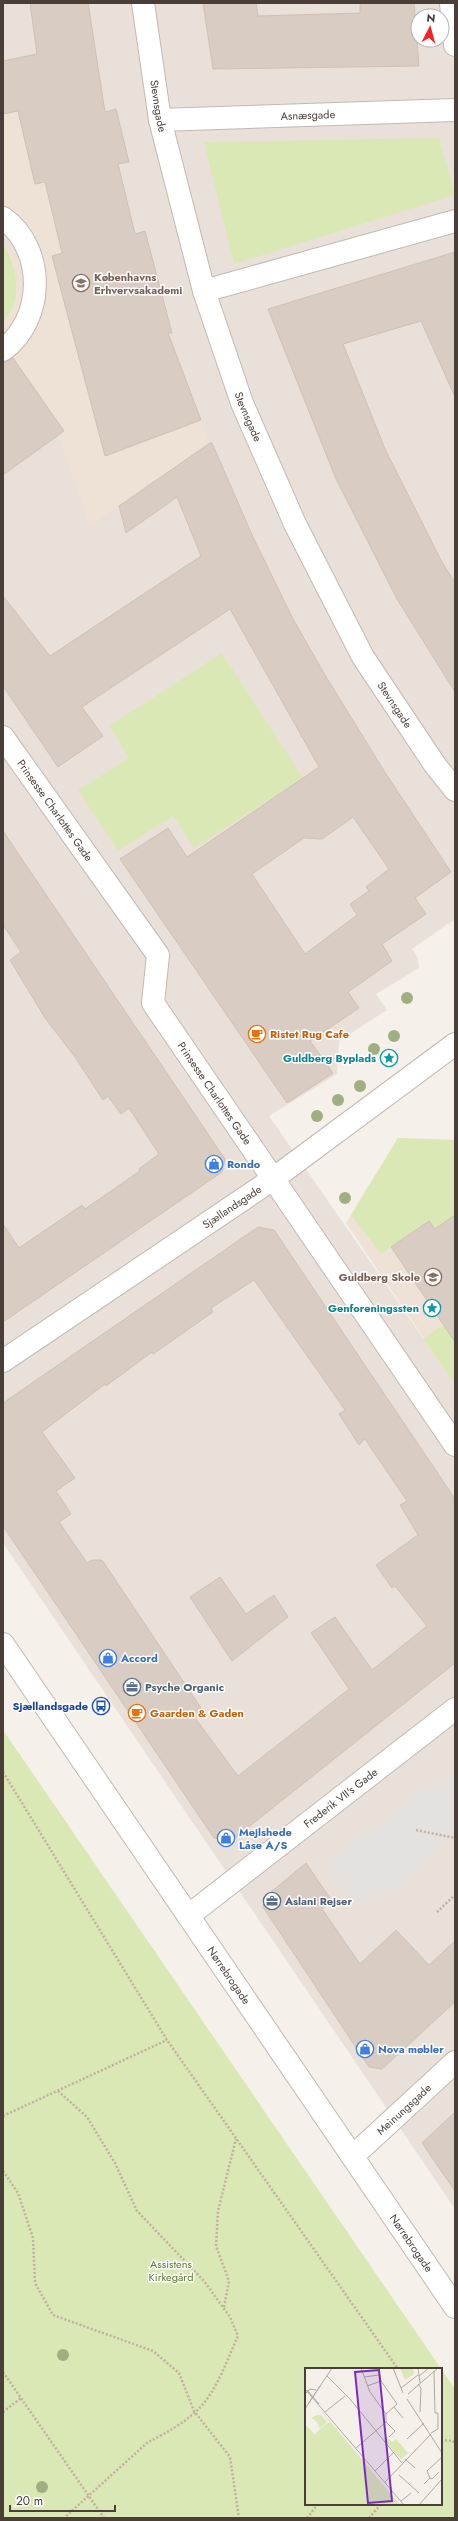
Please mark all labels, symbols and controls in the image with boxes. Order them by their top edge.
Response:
north arrow [410,8,450,48]
text: N [426,10,436,26]
street label: Stevnsgade [146,79,171,134]
street label: Asnæsgade [280,106,336,124]
place label: Københavns Erhvervsakademi [94,269,182,298]
school or university icon: Københavns Erhvervsakademi [71,273,91,293]
street label: Stevnsgade [231,390,266,444]
street label: Stevnsgade [374,678,416,731]
street label: Prinsesse Charlottes Gade [13,756,97,865]
cafe icon: Ristet Rug Cafe [247,1024,267,1044]
place label: Ristet Rug Cafe [270,1026,349,1042]
street label: Prinsesse Charlottes Gade [174,1038,256,1148]
place icon: Guldberg Byplads [379,1048,399,1068]
place label: Guldberg Byplads [283,1050,376,1066]
shop icon: Rondo [204,1154,224,1174]
place label: Rondo [227,1156,261,1172]
street label: Sjællandsgade [199,1181,265,1232]
school or university icon: Guldberg Skole [423,1267,443,1287]
place label: Guldberg Skole [339,1269,420,1285]
place icon: Genforeningssten [422,1298,442,1318]
place label: Genforeningssten [328,1300,419,1316]
shop icon: Accord [98,1648,118,1668]
place label: Accord [120,1650,158,1666]
office icon: Psyche Organic [122,1677,142,1697]
place label: Psyche Organic [145,1679,224,1695]
bus stop icon: Sjællandsgade [91,1696,111,1716]
place label: Sjællandsgade [13,1698,88,1714]
cafe icon: Gaarden & Gaden [127,1703,147,1723]
place label: Gaarden & Gaden [150,1705,244,1721]
street label: Frederik VII's Gade [300,1764,381,1832]
place label: Mejlshede Låse A/S [239,1824,292,1853]
shop icon: Mejlshede Låse A/S [216,1828,236,1848]
office icon: Aslani Rejser [262,1891,282,1911]
place label: Aslani Rejser [284,1893,352,1909]
street label: Nørrebrogade [203,1943,255,2008]
shop icon: Nova møbler [355,2039,375,2059]
place label: Nova møbler [378,2041,444,2057]
street label: Meinungsgade [373,2080,435,2139]
street label: Nørrebrogade [386,2211,437,2276]
park label: Assistens Kirkegård [149,2256,193,2285]
inset map [305,2368,442,2505]
scale bar [10,2487,115,2513]
text: 20 m [16,2492,43,2510]

